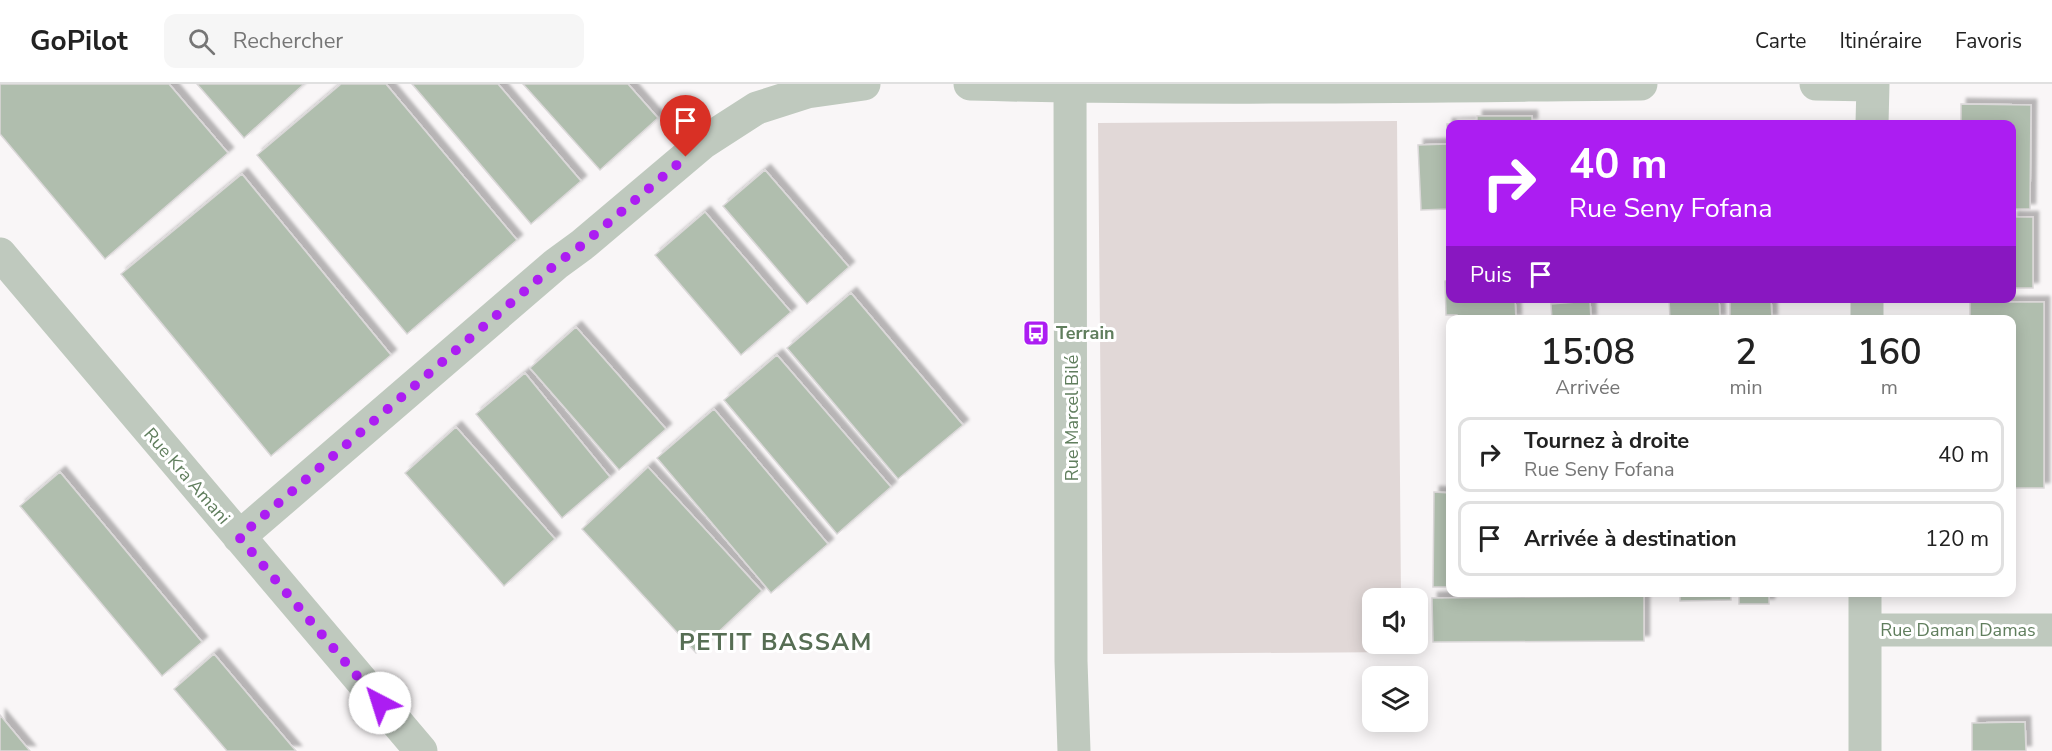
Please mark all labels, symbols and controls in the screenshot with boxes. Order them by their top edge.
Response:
search box [164,14,584,68]
text: GoPilot [30,22,128,60]
icon: search [185,25,218,58]
text: Rechercher [233,26,343,56]
text: Carte [1755,27,1806,55]
text: Itinéraire [1839,27,1922,55]
text: Favoris [1955,27,2022,55]
pin [660,95,711,157]
icon: arrive [669,104,702,137]
text: 40 m [1569,136,1668,193]
icon: right [1470,144,1548,222]
text: Rue Seny Fofana [1569,190,1772,227]
icon: arrive [1524,258,1557,291]
text: Puis [1470,260,1512,290]
bus stop icon: Terrain [1021,318,1051,348]
place label: Terrain [1056,321,1115,345]
text: 15:08 [1540,328,1635,377]
text: 2 [1735,328,1757,377]
text: 160 [1857,328,1922,377]
street label: Rue Marcel Bilé [1060,355,1084,481]
text: Arrivée [1555,374,1620,401]
text: min [1730,374,1763,401]
text: m [1881,374,1898,401]
street label: Rue Kra Amani [138,423,236,529]
text: Tournez à droite [1524,426,1689,456]
icon: right [1473,438,1506,471]
text: 40 m [1938,440,1989,470]
text: Rue Seny Fofana [1524,456,1675,483]
icon: arrive [1473,522,1506,555]
text: Arrivée à destination [1524,524,1737,554]
text: 120 m [1925,524,1989,554]
map controls [1362,588,1428,732]
button: sound [1362,588,1428,654]
street label: Rue Daman Damas [1880,618,2036,642]
district label: PETIT BASSAM [679,626,873,658]
button: layers [1362,666,1428,732]
position arrow [348,671,412,735]

